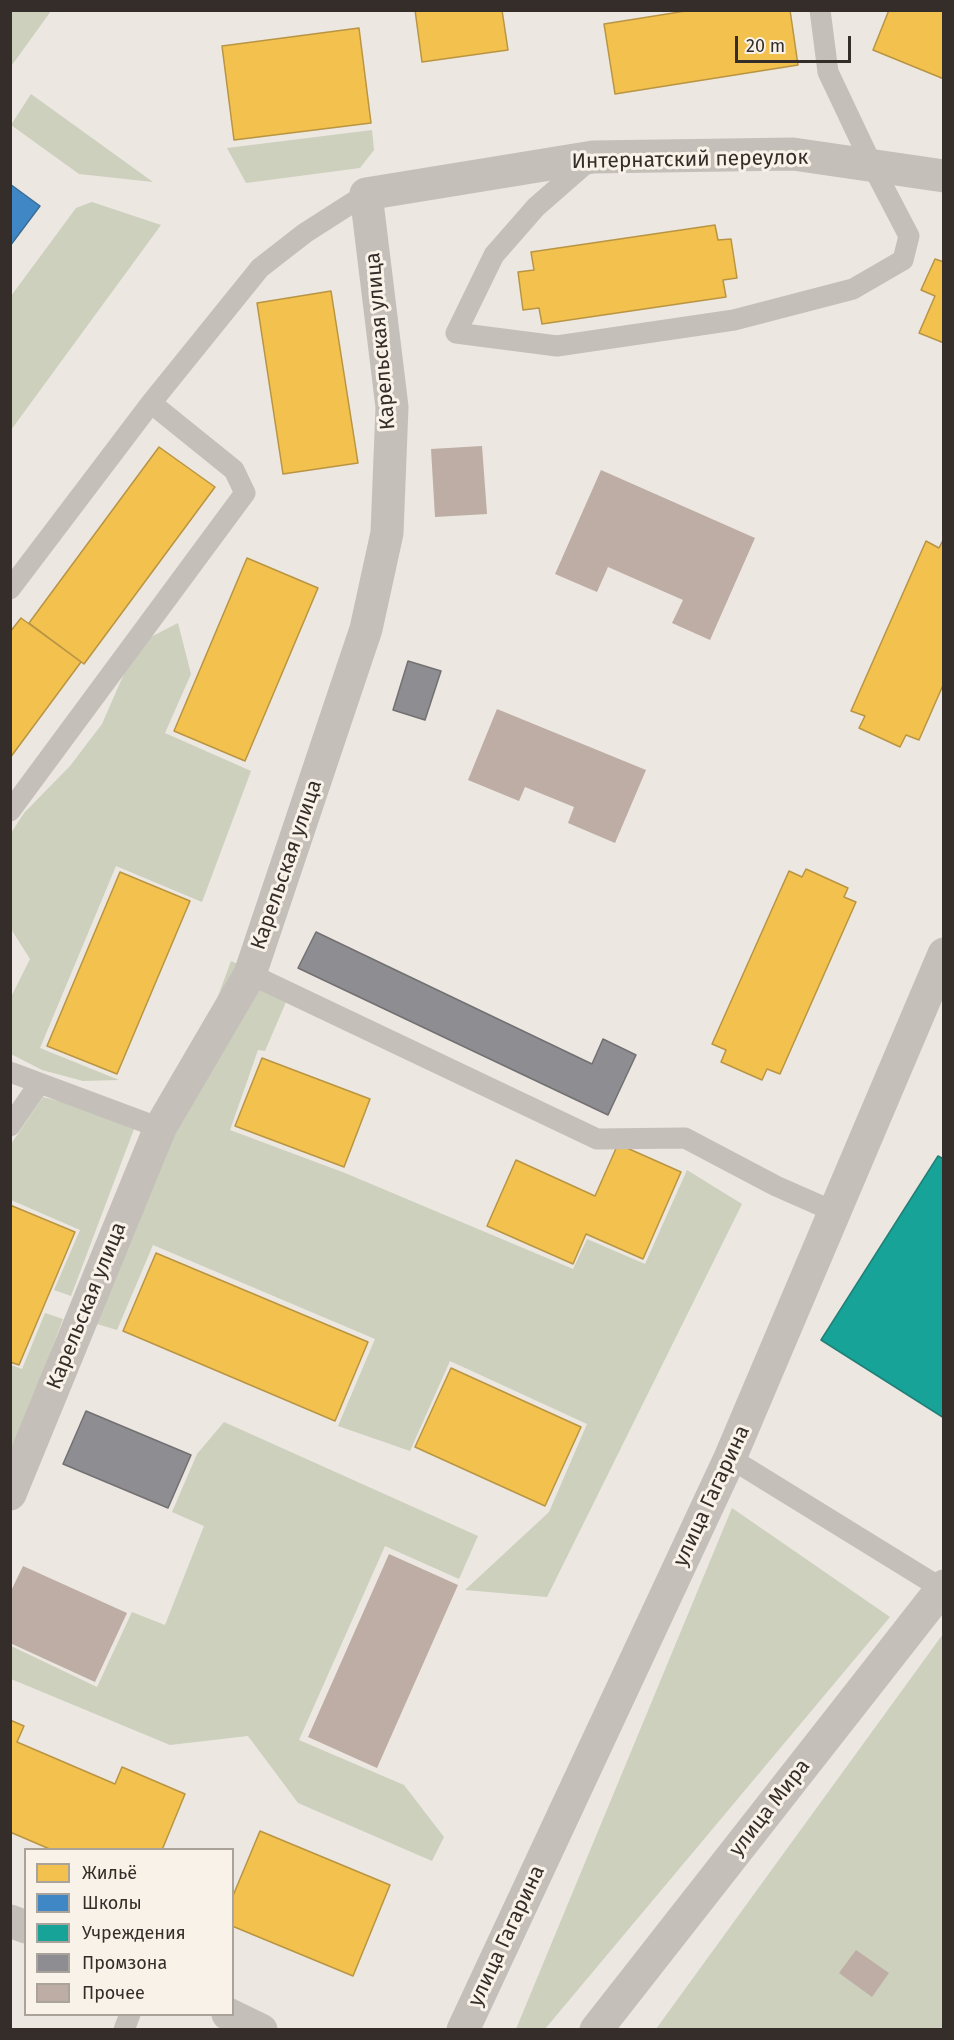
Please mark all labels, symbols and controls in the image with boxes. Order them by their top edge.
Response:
scale bar [738,24,854,62]
text: 20 m [746,35,785,57]
street label: Интернатский переулок [571,145,809,175]
street label: Карельская улица [361,251,401,431]
street label: Карельская улица [246,777,328,953]
street label: Карельская улица [42,1219,132,1393]
street label: улица Гагарина [668,1422,756,1570]
street label: улица Мира [724,1754,816,1862]
legend [24,1848,234,2016]
text: Жильё [82,1862,137,1884]
street label: улица Гагарина [463,1862,551,2010]
text: Школы [82,1892,142,1914]
text: Учреждения [82,1922,186,1944]
text: Промзона [82,1952,167,1974]
text: Прочее [82,1982,145,2004]

